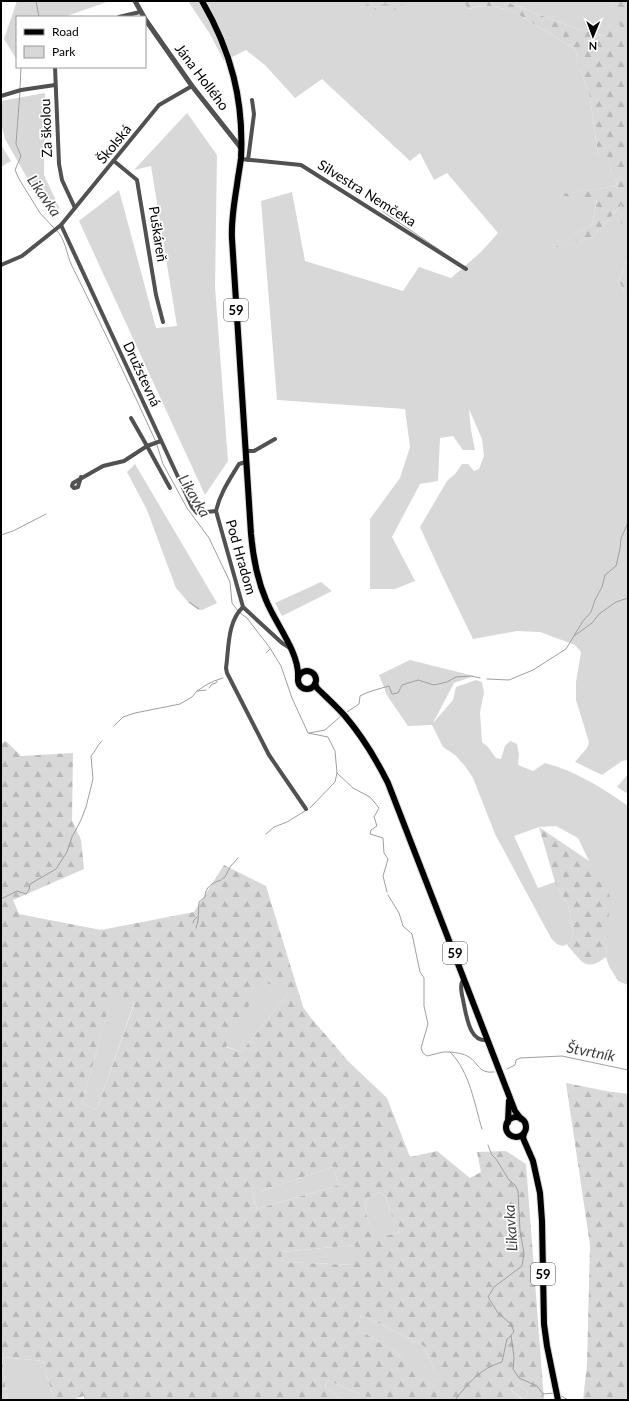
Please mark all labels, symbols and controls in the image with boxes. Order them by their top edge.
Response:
legend [16,16,146,68]
north arrow [573,16,613,56]
text: Road [52,24,79,39]
street label: Jána Hollého [172,40,233,113]
text: N [588,40,597,53]
text: Park [52,44,76,59]
street label: Za školou [36,98,55,158]
street label: Školská [93,121,135,167]
street label: Silvestra Nemčeka [315,156,420,230]
water label: Likavka [24,171,66,220]
street label: Puškáreň [146,205,171,263]
road number: 59 [224,299,248,321]
street label: Družstevná [120,338,165,409]
water label: Likavka [175,471,215,520]
street label: Pod Hradom [223,517,260,596]
road number: 59 [443,942,467,964]
water label: Štvrtník [566,1038,618,1065]
water label: Likavka [499,1204,521,1252]
road number: 59 [531,1263,555,1285]

